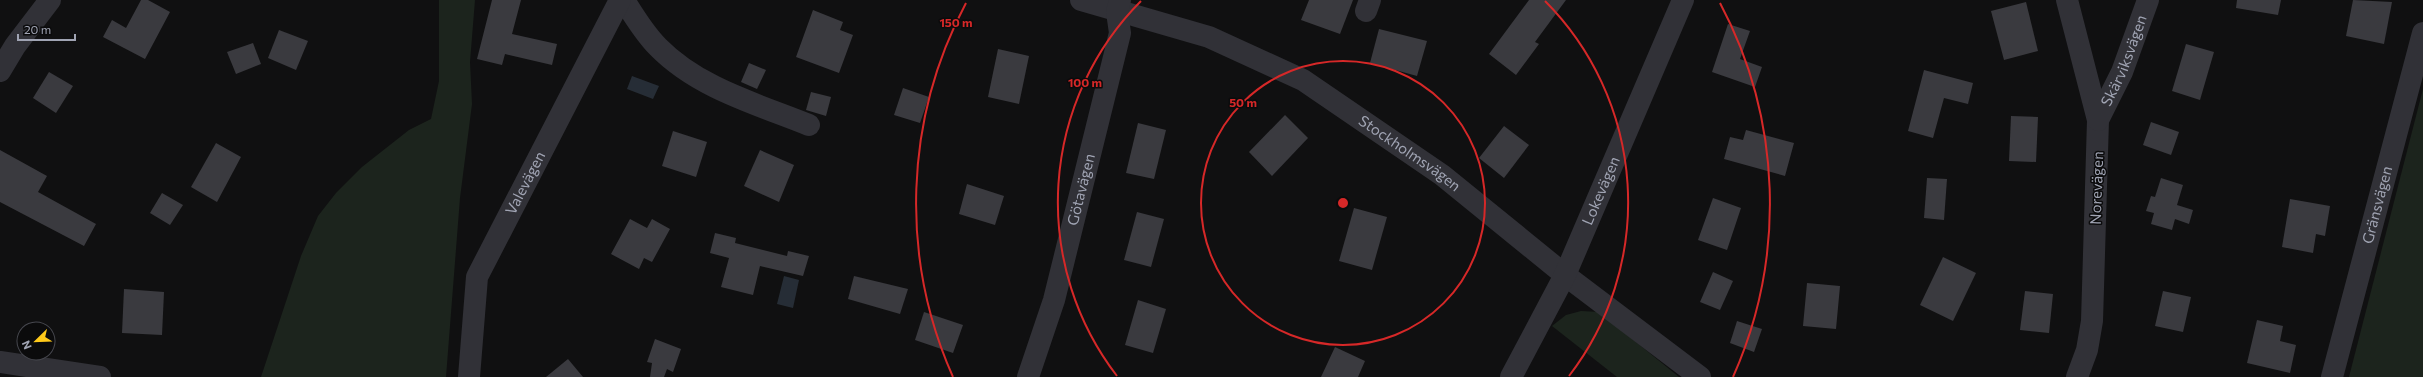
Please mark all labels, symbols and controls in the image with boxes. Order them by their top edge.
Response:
street label: Skärviksvägen [2096,12,2150,109]
text: 150 m [939,15,973,29]
scale bar [18,16,75,42]
text: 20 m [24,22,51,36]
text: 100 m [1068,75,1102,89]
text: 50 m [1229,95,1257,109]
street label: Stockholmsvägen [1356,111,1465,195]
street label: Valevägen [501,148,548,217]
street label: Götavägen [1063,151,1098,227]
street label: Norevägen [2086,151,2106,225]
street label: Lokevägen [1578,153,1623,228]
street label: Gränsvägen [2358,164,2395,246]
centre of rings [1336,196,1350,210]
north arrow [16,321,56,361]
text: N [19,339,34,351]

